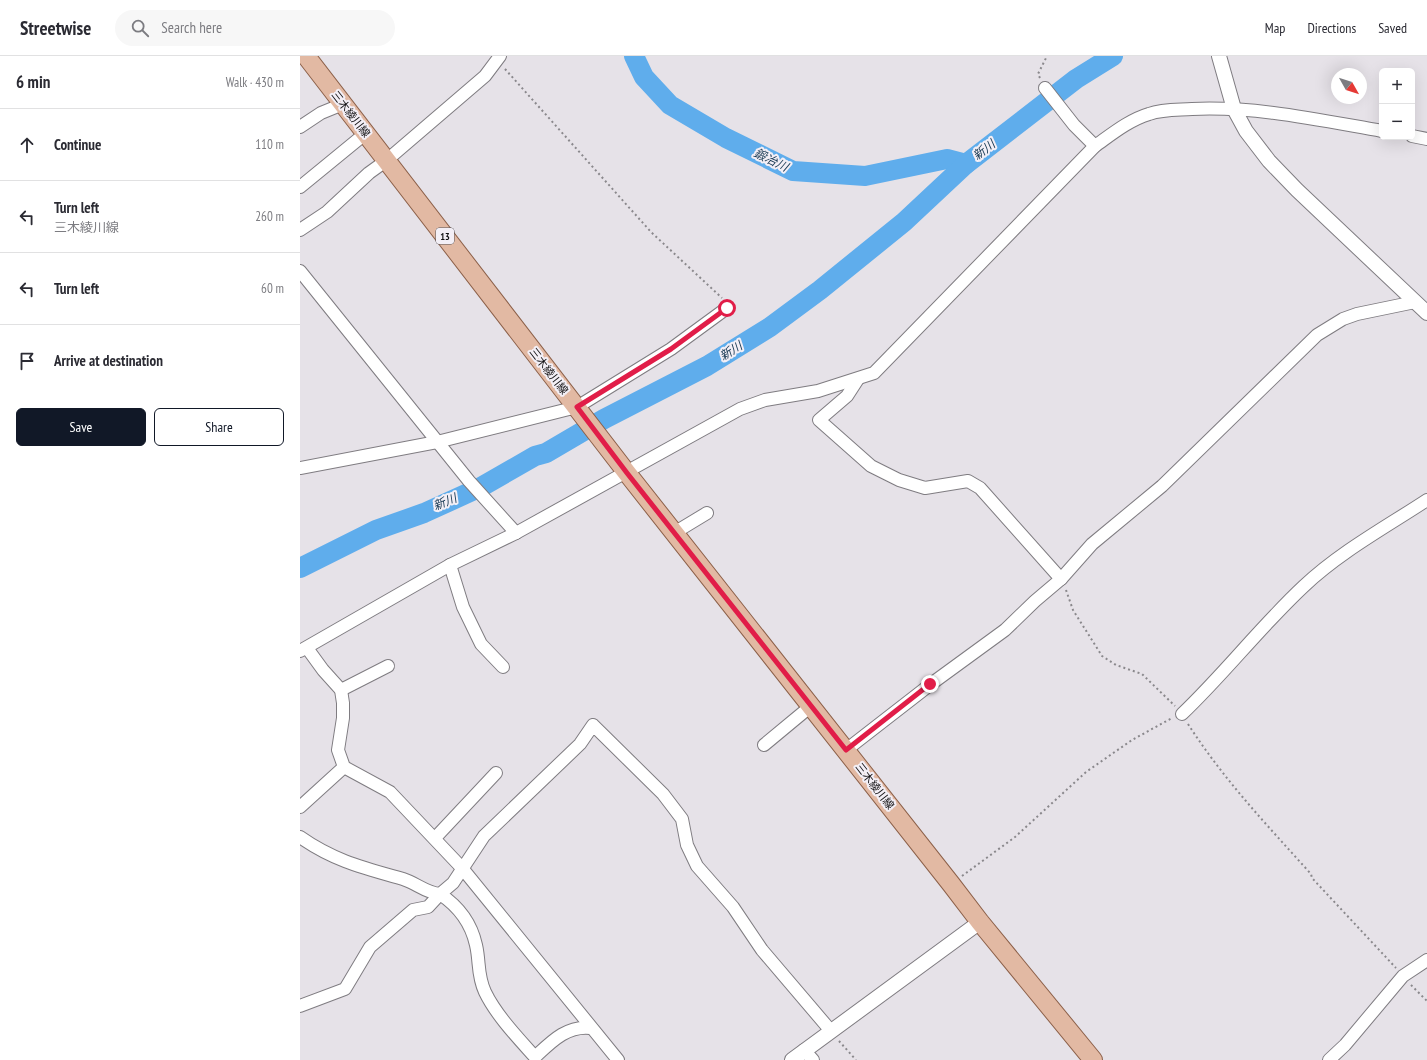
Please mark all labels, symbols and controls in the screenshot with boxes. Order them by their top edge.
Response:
search box [115,10,395,46]
text: Streetwise [20,16,91,40]
icon: search [129,17,151,39]
text: Search here [161,18,222,37]
text: Map [1265,19,1285,37]
text: Directions [1307,19,1356,37]
text: Saved [1378,19,1407,37]
north arrow [1331,68,1367,104]
map controls [1379,68,1415,140]
button: + [1379,68,1415,104]
text: 6 min [16,71,50,93]
text: Walk · 430 m [226,74,284,91]
street label: 三木綾川線 [329,88,373,140]
button: − [1379,104,1415,140]
icon: ahead [16,134,38,156]
text: Continue [54,135,101,154]
water label: 新川 [970,135,999,163]
text: 110 m [255,136,284,153]
water label: 鍛冶川 [752,145,792,175]
text: Turn left [54,198,99,217]
icon: left [16,206,38,228]
text: 260 m [255,208,284,225]
text: 三木綾川線 [54,219,119,236]
road number: 13 [436,228,454,244]
icon: left [16,278,38,300]
text: Turn left [54,279,99,298]
text: 60 m [261,280,284,297]
route start [718,299,736,317]
water label: 新川 [717,337,747,363]
street label: 三木綾川線 [527,345,571,397]
icon: arrive [16,350,38,372]
text: Arrive at destination [54,351,163,370]
button: Save [16,408,146,446]
button: Share [154,408,284,446]
water label: 新川 [431,489,461,513]
route end [921,675,939,693]
street label: 三木綾川線 [853,760,897,812]

